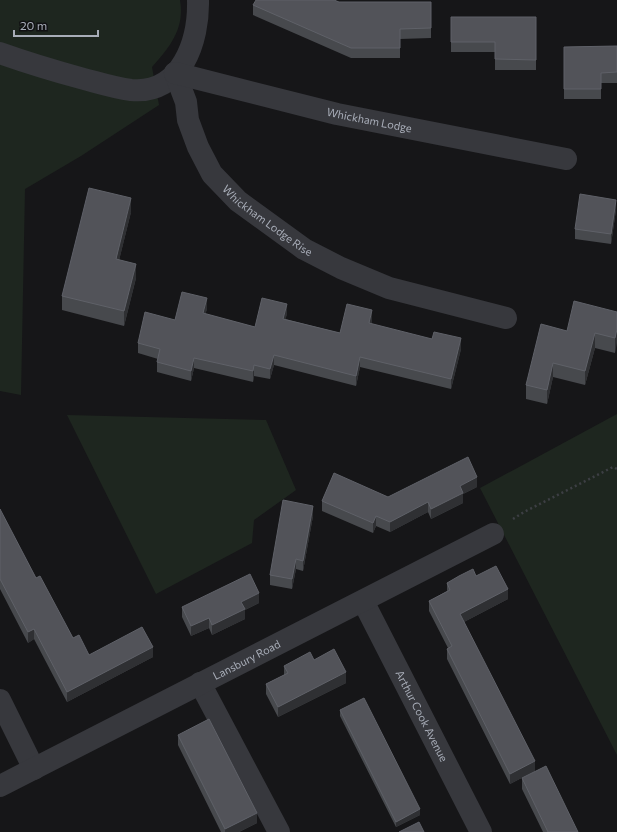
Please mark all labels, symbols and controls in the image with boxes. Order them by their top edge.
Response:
scale bar [14,12,98,38]
text: 20 m [20,18,47,32]
street label: Whickham Lodge [325,105,413,135]
street label: Whickham Lodge Rise [220,182,315,258]
street label: Lansbury Road [211,637,282,682]
street label: Arthur Cook Avenue [393,668,451,764]

